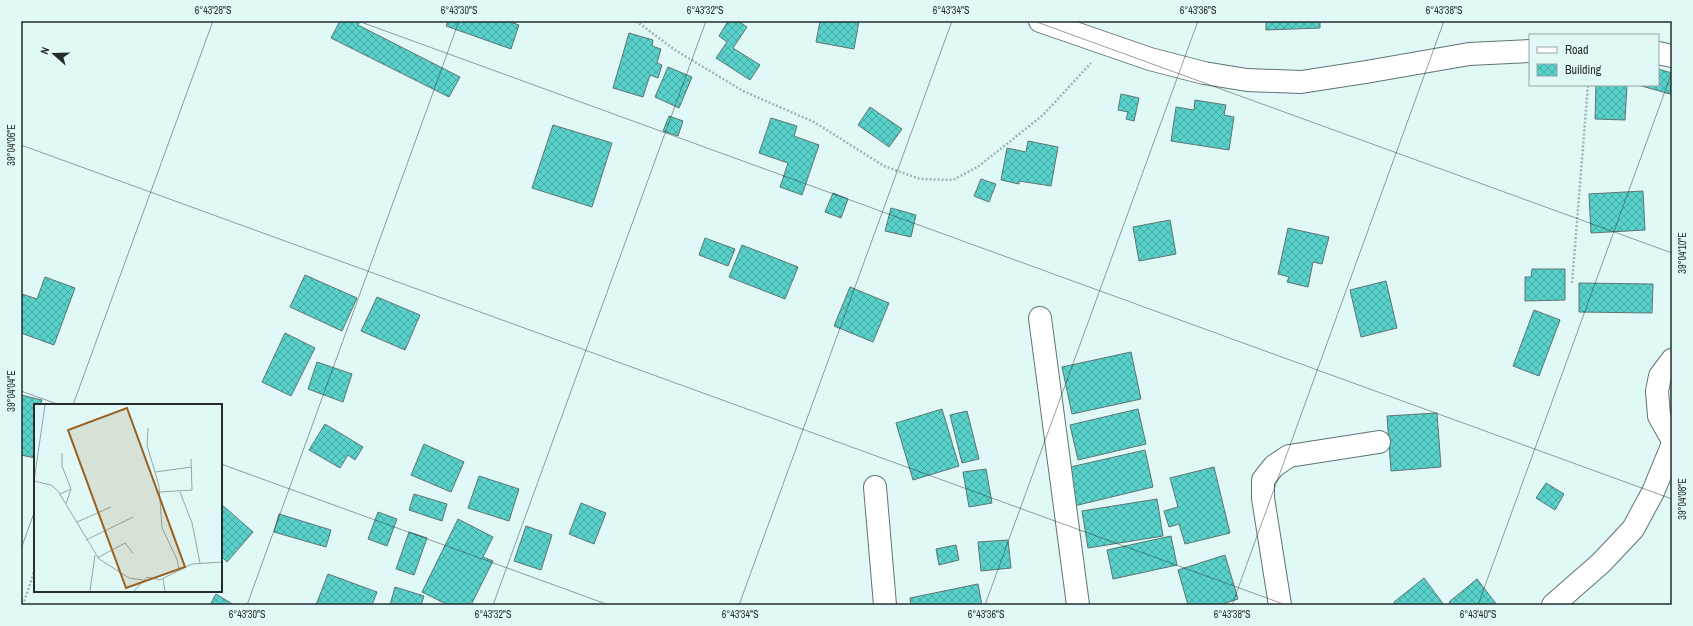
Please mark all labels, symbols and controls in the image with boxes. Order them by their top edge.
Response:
text: 6°43'28"S [195,4,232,17]
text: 6°43'30"S [441,4,478,17]
text: 6°43'32"S [687,4,724,17]
text: 6°43'34"S [933,4,970,17]
text: 6°43'36"S [1180,4,1217,17]
text: 6°43'38"S [1426,4,1463,17]
north arrow [34,34,74,74]
legend [1529,34,1659,86]
text: Road [1565,42,1589,58]
text: N [37,45,52,56]
text: Building [1565,62,1602,78]
text: 39°04'06"E [5,124,18,166]
text: 39°04'10"E [1676,232,1689,274]
text: 39°04'04"E [5,370,18,412]
inset map [34,404,222,592]
text: 39°04'08"E [1676,478,1689,520]
text: 6°43'30"S [229,608,266,621]
text: 6°43'32"S [475,608,512,621]
text: 6°43'34"S [722,608,759,621]
text: 6°43'36"S [968,608,1005,621]
text: 6°43'38"S [1214,608,1251,621]
text: 6°43'40"S [1460,608,1497,621]

